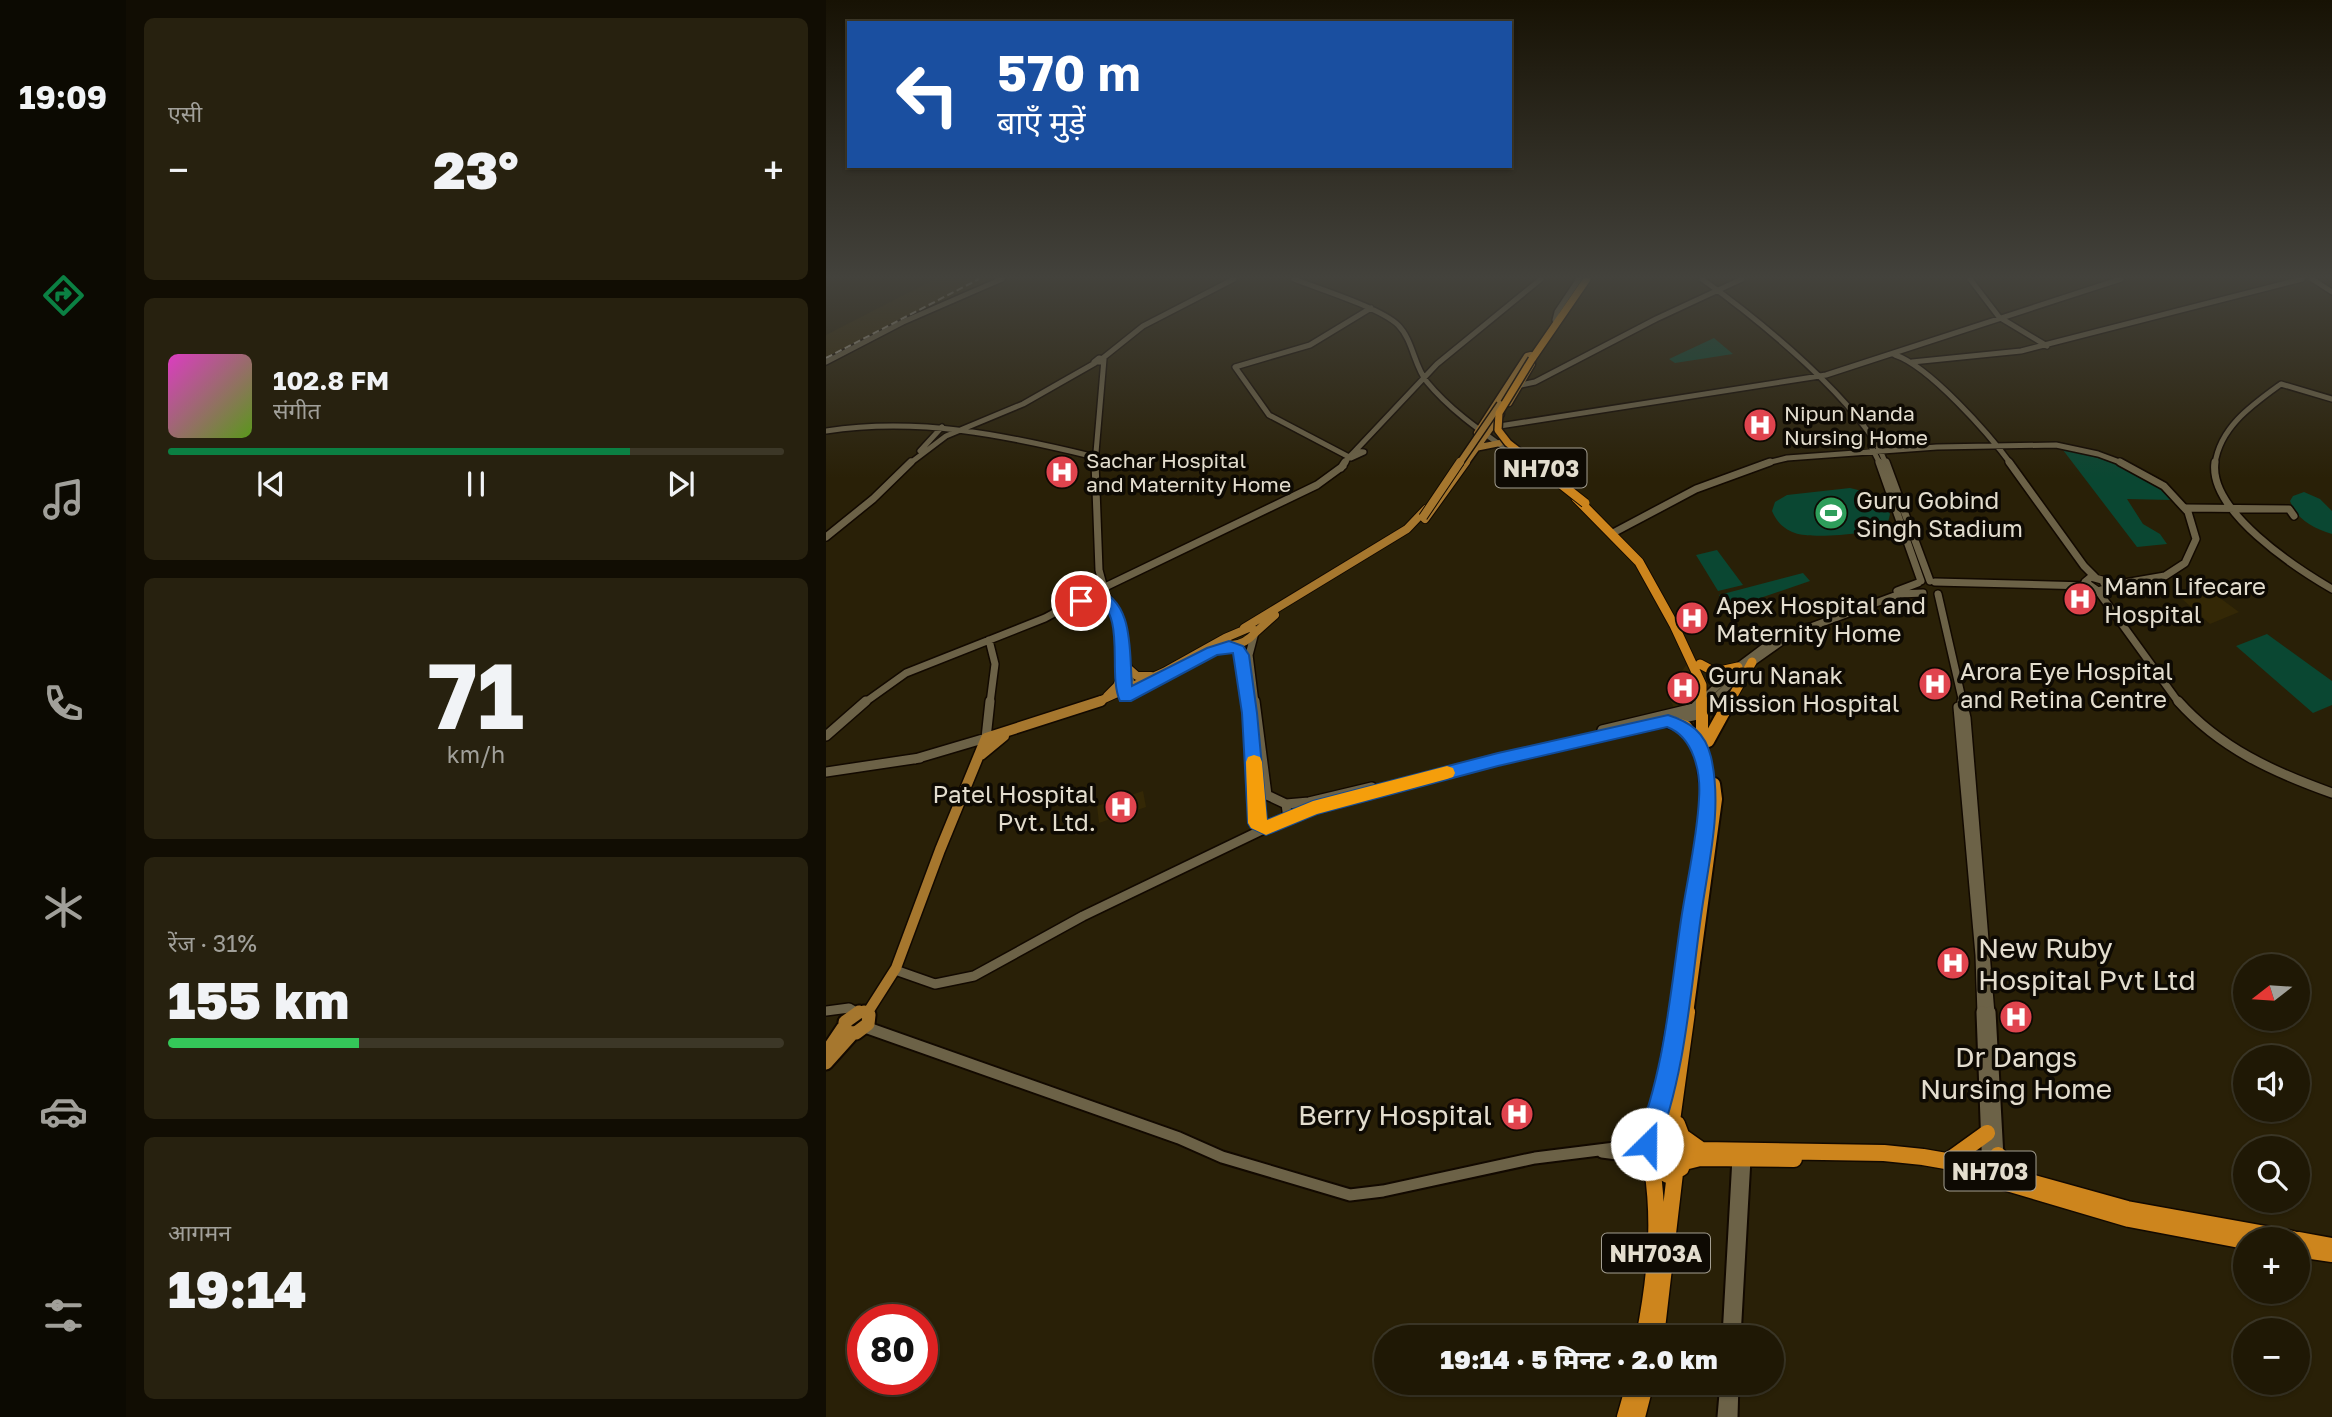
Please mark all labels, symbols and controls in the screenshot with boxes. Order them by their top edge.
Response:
text: 570 m [997,43,1141,102]
icon: left [882,49,973,140]
text: 19:09 [19,78,107,116]
text: एसी [168,99,202,127]
text: बाएँ मुड़ें [997,103,1086,141]
text: 23° [433,138,519,200]
text: − [168,147,189,192]
text: + [763,147,784,192]
icon: directions [39,271,88,320]
text: 102.8 FM [273,365,389,396]
text: संगीत [273,396,321,424]
place label: Nipun Nanda Nursing Home [1784,400,1928,450]
hospital icon: Nipun Nanda Nursing Home [1741,406,1779,444]
place label: Sachar Hospital and Maternity Home [1086,447,1291,497]
road number: NH703 [1496,448,1586,488]
hospital icon: Sachar Hospital and Maternity Home [1043,453,1081,491]
icon: previous [252,465,290,503]
icon: pause [457,465,495,503]
icon: next [662,465,700,503]
icon: music [39,475,88,524]
place label: Guru Gobind Singh Stadium [1856,485,2023,542]
sports icon: Guru Gobind Singh Stadium [1812,494,1850,532]
pin [1051,571,1111,631]
place label: Mann Lifecare Hospital [2104,571,2266,628]
hospital icon: Mann Lifecare Hospital [2061,580,2099,618]
icon: arrive [1062,582,1100,620]
place label: Apex Hospital and Maternity Home [1716,590,1926,647]
hospital icon: Apex Hospital and Maternity Home [1673,599,1711,637]
text: 71 [428,640,524,749]
place label: Arora Eye Hospital and Retina Centre [1960,656,2173,713]
place label: Guru Nanak Mission Hospital [1708,660,1900,717]
hospital icon: Arora Eye Hospital and Retina Centre [1916,665,1954,703]
hospital icon: Guru Nanak Mission Hospital [1664,669,1702,707]
icon: phone [39,679,88,728]
text: km/h [447,740,505,768]
place label: Patel Hospital Pvt. Ltd. [933,779,1096,836]
hospital icon: Patel Hospital Pvt. Ltd. [1102,788,1140,826]
icon: climate [39,883,88,932]
text: रेंज · 31% [168,929,257,957]
place label: New Ruby Hospital Pvt Ltd [1978,931,2196,996]
hospital icon: New Ruby Hospital Pvt Ltd [1934,944,1972,982]
north arrow [2233,954,2310,1031]
map controls [2233,954,2310,1395]
text: 155 km [168,968,349,1030]
hospital icon: Dr Dangs Nursing Home [1997,998,2035,1036]
place label: Dr Dangs Nursing Home [1920,1040,2112,1105]
button: sound [2233,1045,2310,1122]
icon: car [39,1087,88,1136]
hospital icon: Berry Hospital [1498,1095,1536,1133]
place label: Berry Hospital [1298,1098,1492,1131]
position arrow [1610,1107,1684,1181]
button: search [2233,1136,2310,1213]
road number: NH703 [1944,1152,2036,1190]
text: आगमन [168,1218,231,1246]
button: + [2233,1227,2310,1304]
road number: NH703A [1602,1234,1710,1272]
text: 19:14 [168,1257,307,1319]
icon: filters [39,1291,88,1340]
speed limit sign: 80 [847,1304,938,1395]
button: − [2233,1318,2310,1395]
text: 19:14 · 5 मिनट · 2.0 km [1440,1344,1718,1375]

